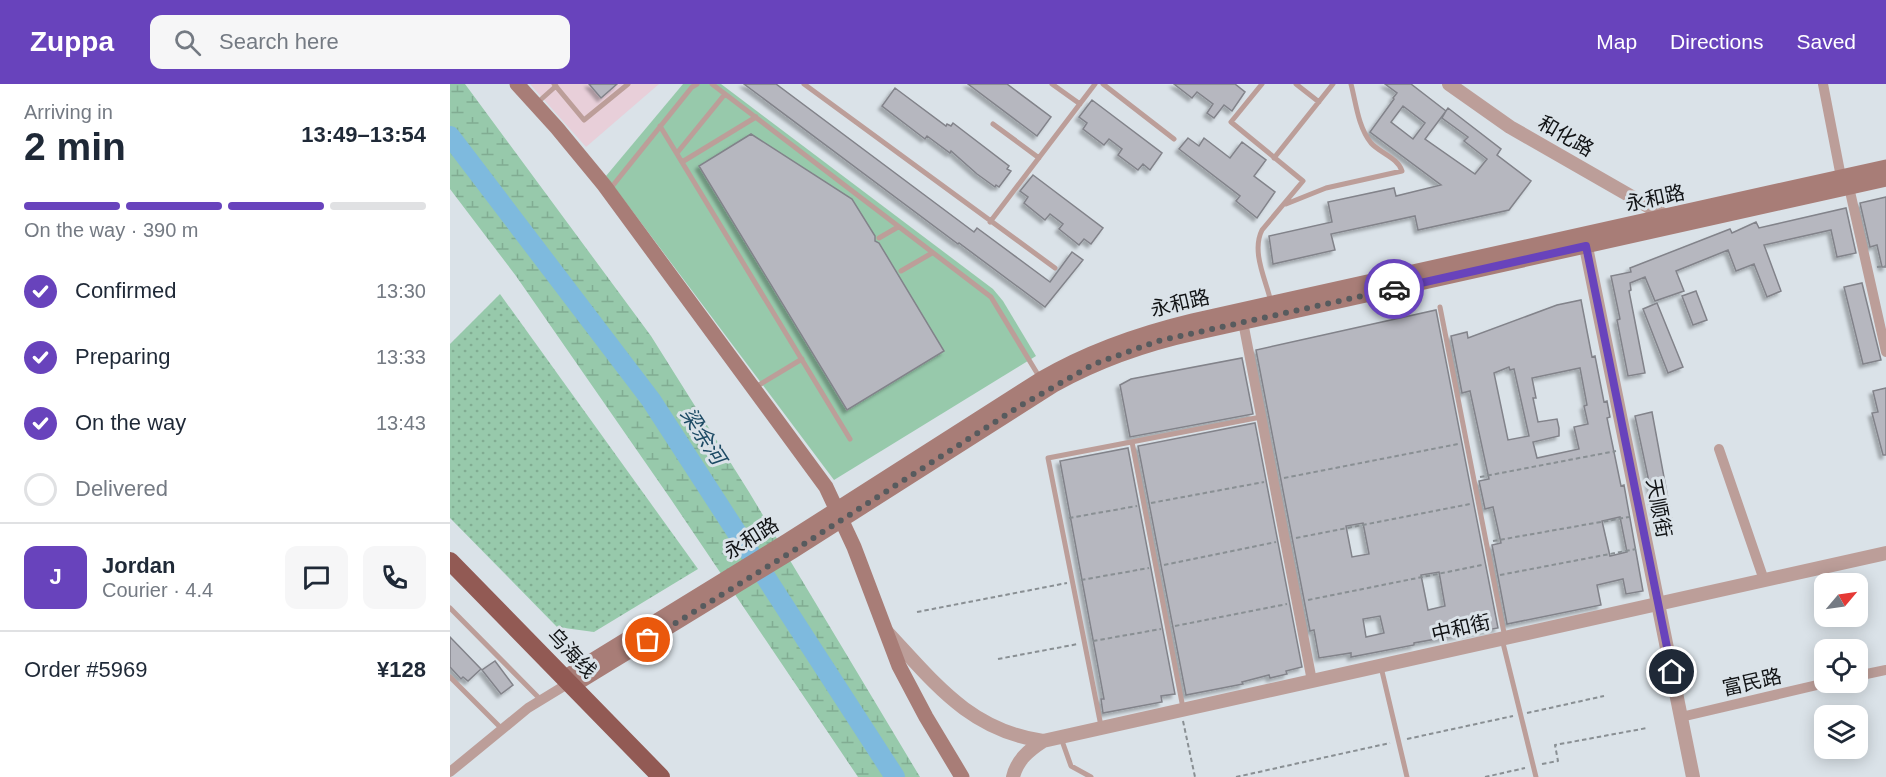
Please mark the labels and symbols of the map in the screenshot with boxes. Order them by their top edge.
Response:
street label: 和化路 [1535,111,1597,161]
street label: 永和路 [1623,181,1687,215]
courier [1364,259,1424,319]
street label: 永和路 [1148,286,1212,320]
water label: 梁余河 [677,403,732,472]
street label: 天顺街 [1642,476,1676,540]
street label: 永和路 [720,513,782,563]
north arrow [1814,573,1868,627]
street label: 中和街 [1429,611,1493,645]
pin [622,614,673,665]
street label: 乌海线 [543,624,601,682]
pin [1646,646,1697,697]
street label: 富民路 [1720,665,1784,699]

